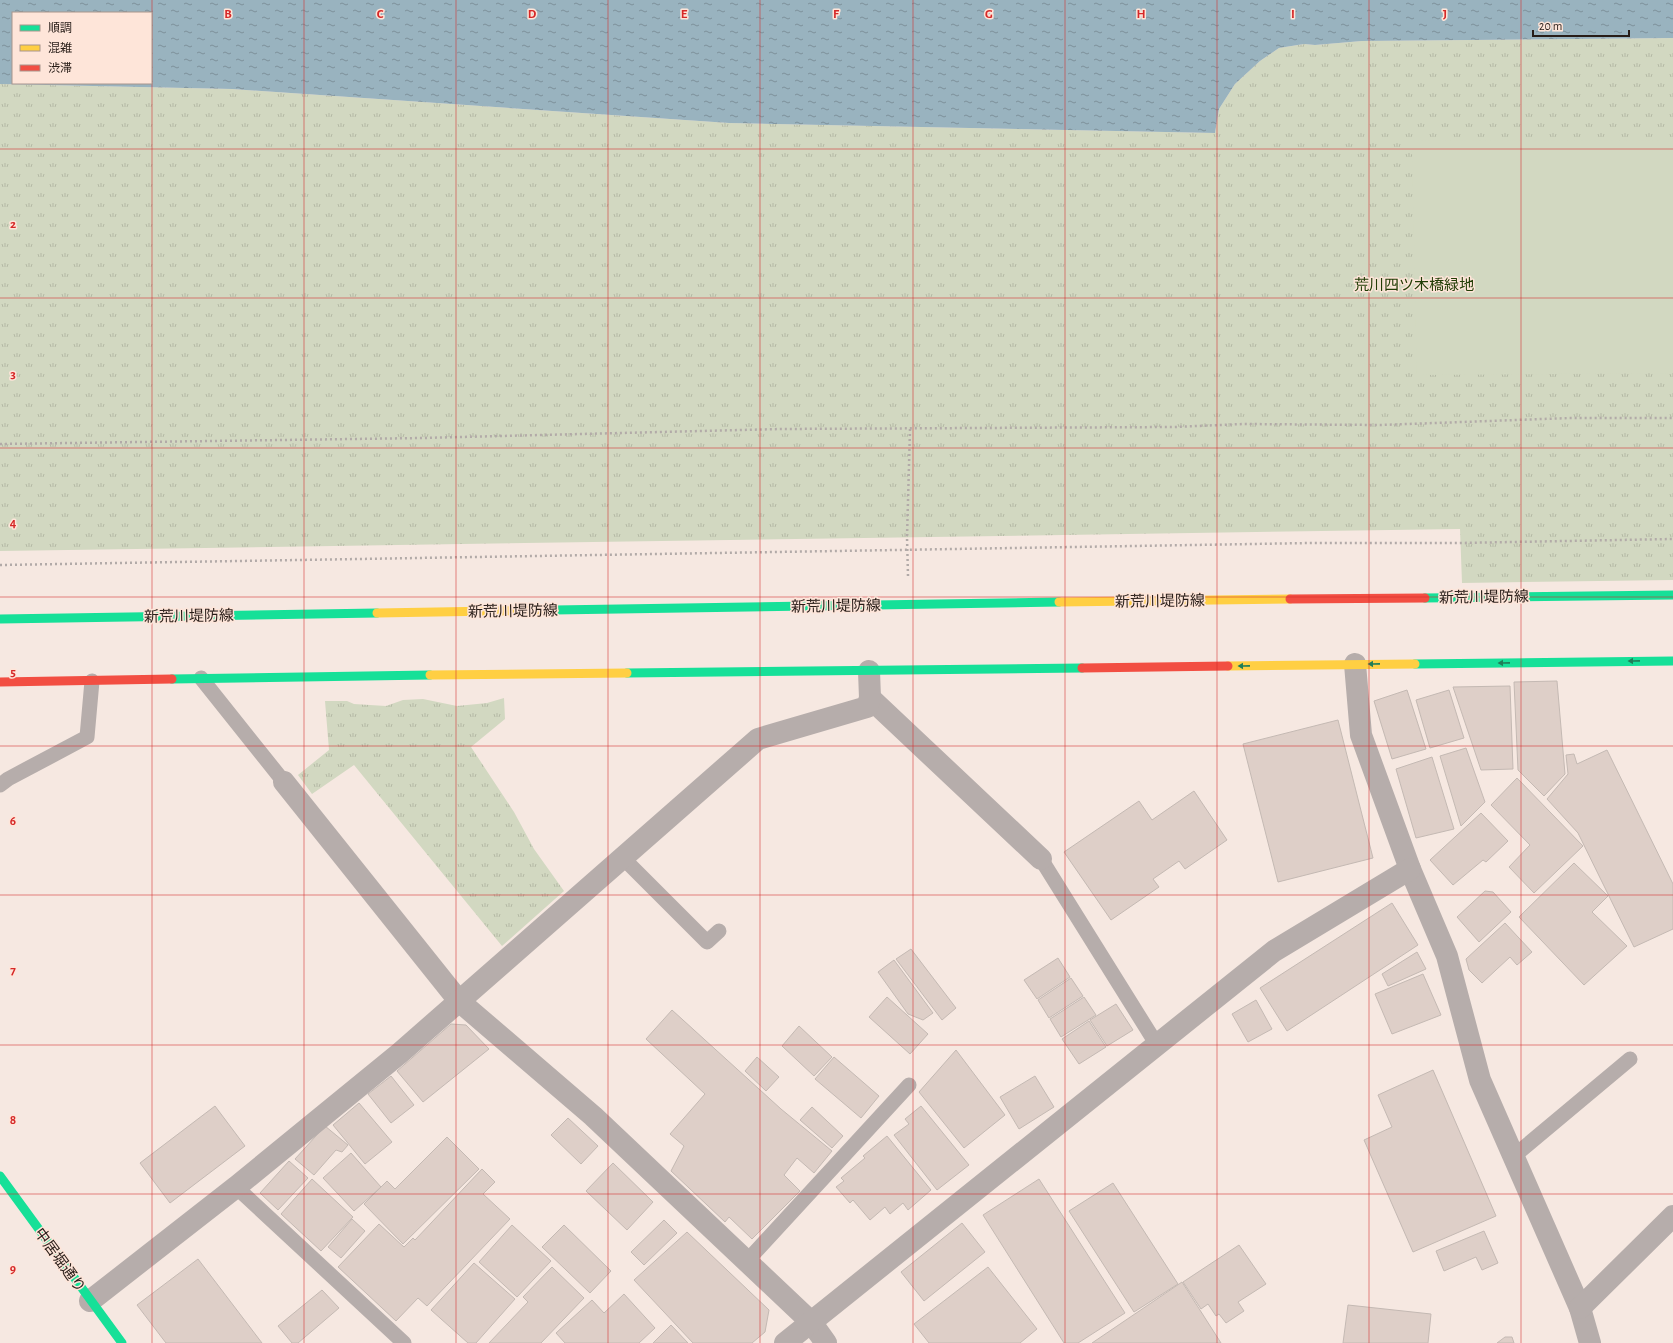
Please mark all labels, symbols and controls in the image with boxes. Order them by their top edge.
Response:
text: B [224,8,232,21]
text: C [377,8,384,21]
text: D [528,8,537,21]
text: E [681,8,688,21]
text: F [833,8,840,21]
text: G [985,8,993,21]
text: H [1136,8,1146,21]
text: I [1291,8,1295,21]
text: J [1443,8,1447,21]
legend [12,12,152,84]
scale bar [1533,12,1629,38]
text: 20 m [1539,20,1562,32]
text: 順調 [48,22,72,34]
text: 混雑 [48,41,72,54]
text: 渋滞 [48,62,72,74]
text: 2 [10,218,16,231]
park label: 荒川四ツ木橋緑地 [1354,277,1474,293]
text: 3 [10,368,16,381]
text: 4 [10,517,17,530]
street label: 新荒川堤防線 [1439,588,1529,606]
street label: 新荒川堤防線 [1115,592,1205,610]
street label: 新荒川堤防線 [791,597,881,615]
street label: 新荒川堤防線 [468,602,558,620]
street label: 新荒川堤防線 [144,607,234,625]
one-way arrow [1627,658,1640,664]
one-way arrow [1497,660,1510,666]
one-way arrow [1367,661,1380,667]
one-way arrow [1237,663,1250,669]
text: 5 [10,666,16,679]
text: 6 [10,815,16,828]
text: 7 [10,964,16,977]
text: 8 [10,1114,16,1127]
street label: 中居堀通り [31,1225,89,1295]
text: 9 [10,1263,16,1276]

